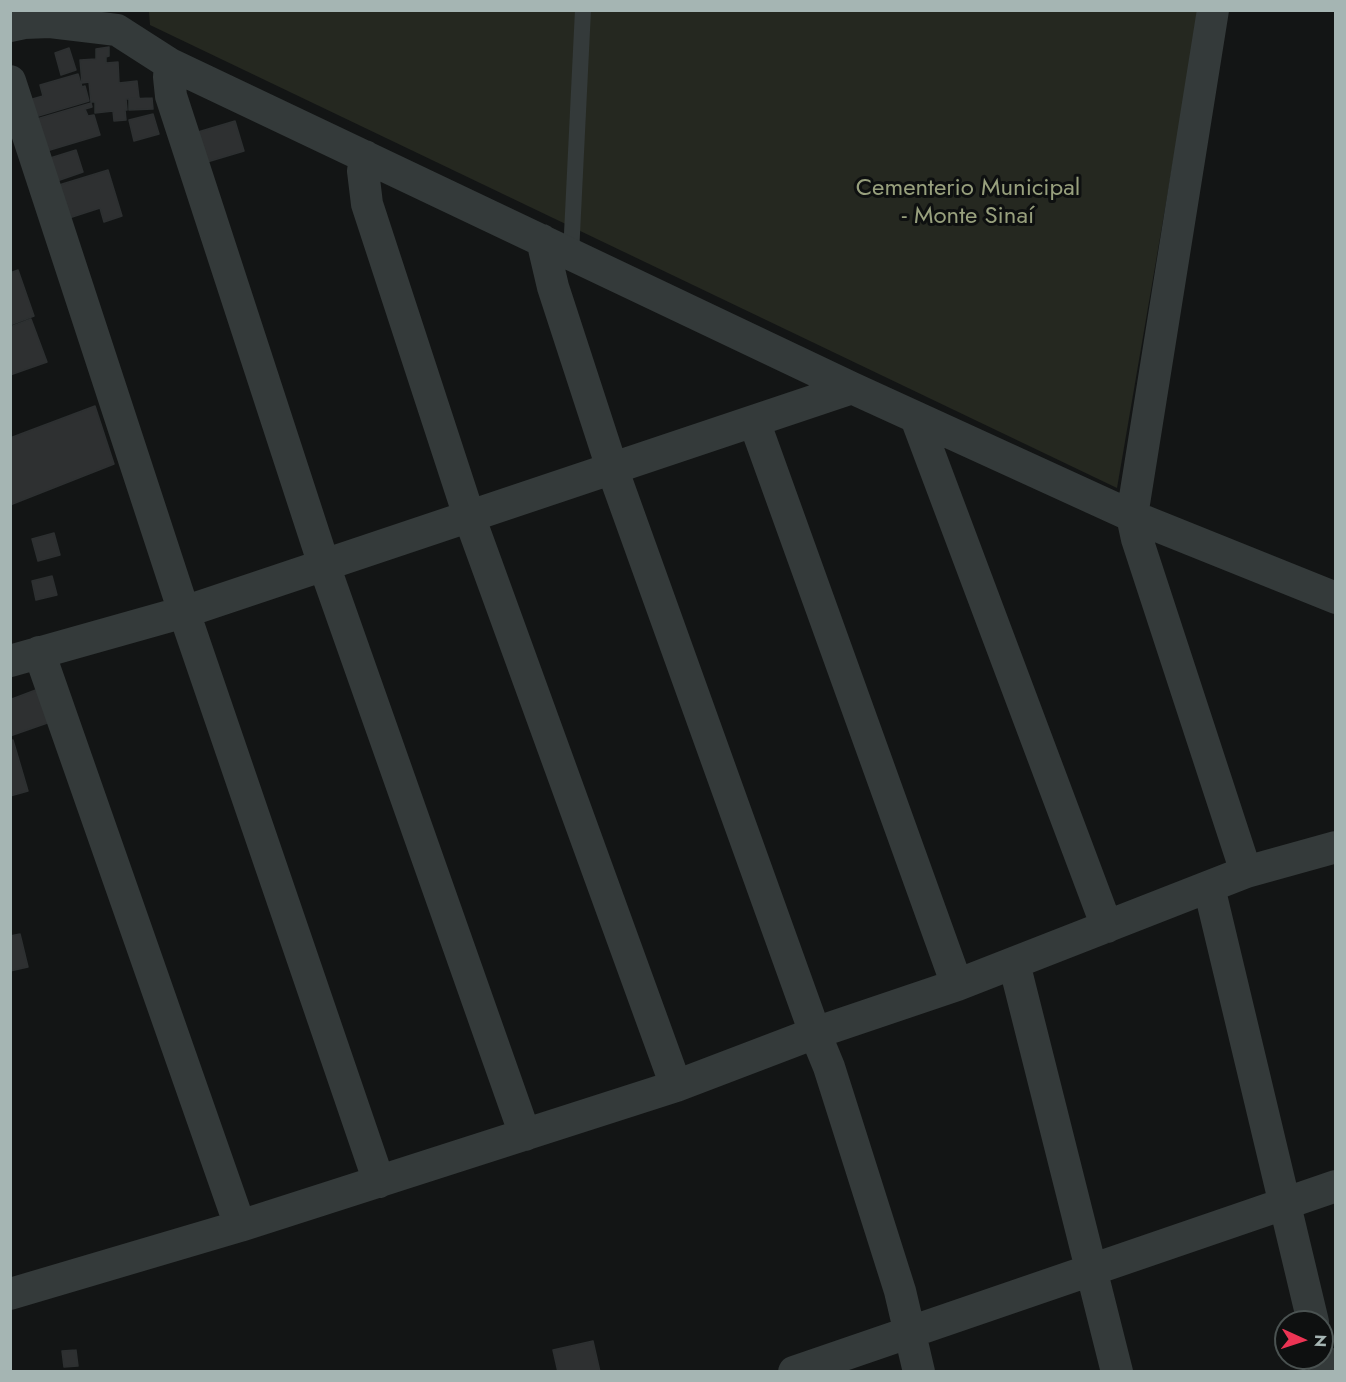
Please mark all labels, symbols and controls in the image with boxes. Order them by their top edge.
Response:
park label: Cementerio Municipal - Monte Sinaí [856,175,1080,231]
north arrow [1274,1310,1334,1370]
text: N [1309,1334,1332,1348]

